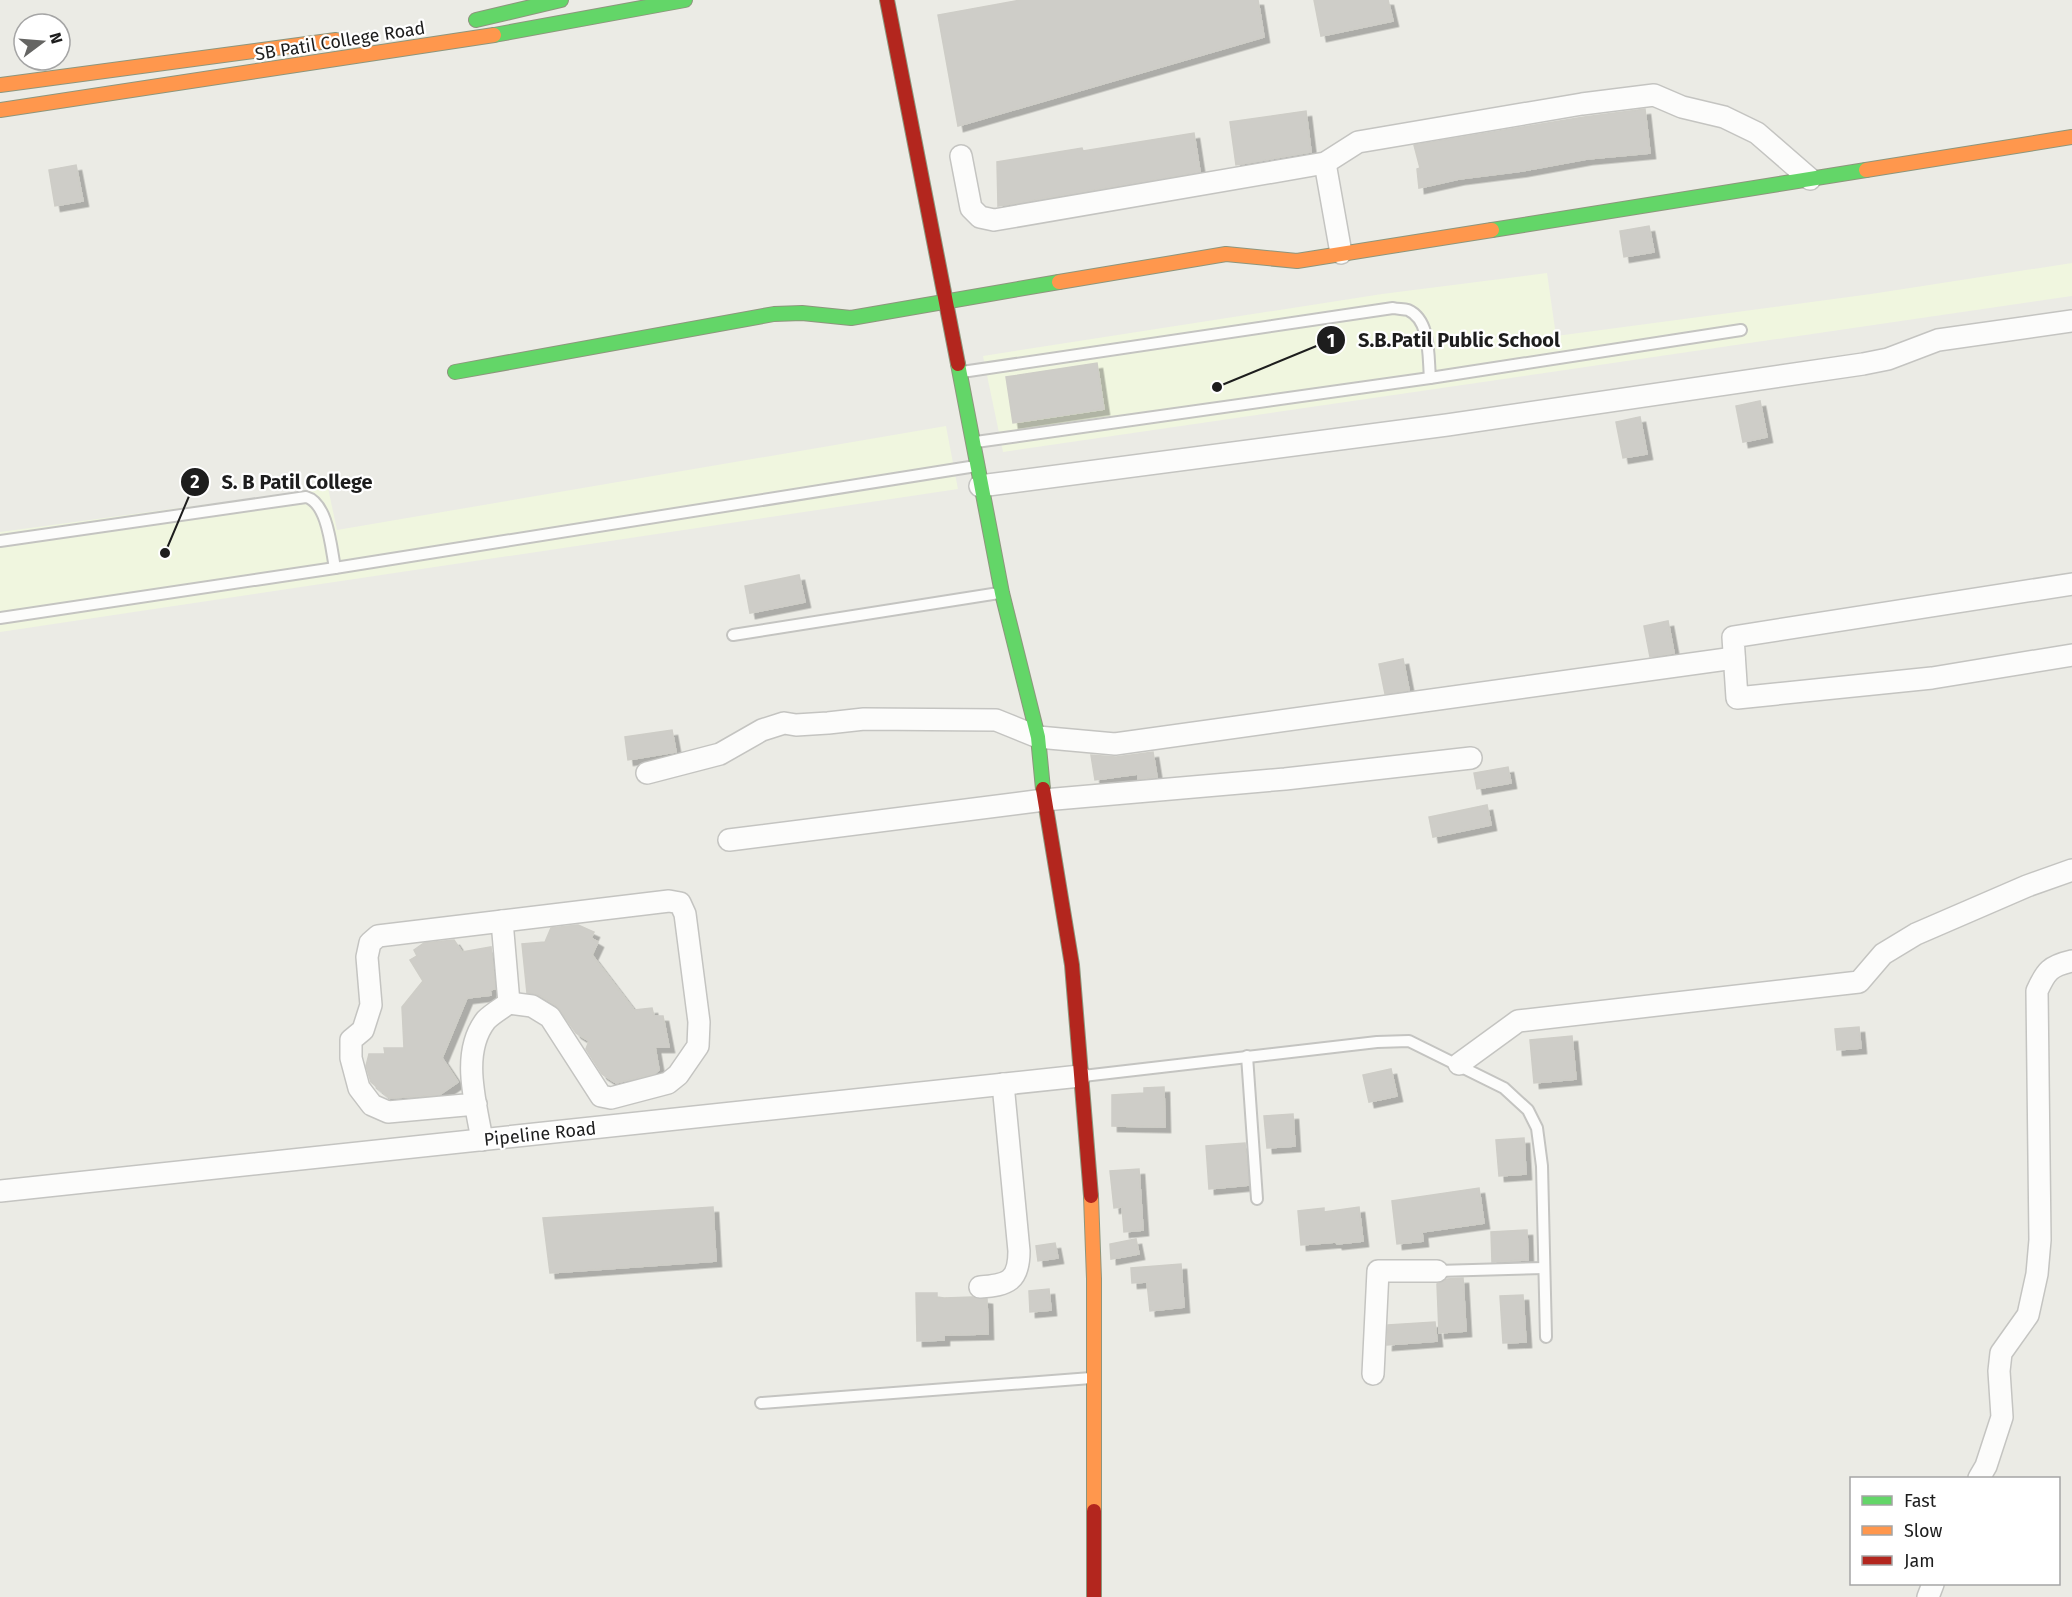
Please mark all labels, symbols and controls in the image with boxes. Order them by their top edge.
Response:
north arrow [12,12,72,72]
street label: SB Patil College Road [253,17,427,65]
text: N [45,30,67,46]
callout: S.B.Patil Public School [1316,321,1572,359]
text: S.B.Patil Public School [1358,328,1560,352]
text: 1 [1327,330,1335,352]
callout: S. B Patil College [180,463,385,501]
text: S. B Patil College [221,470,373,494]
text: 2 [190,471,200,493]
street label: Pipeline Road [483,1117,597,1151]
legend [1850,1477,2060,1585]
text: Fast [1904,1490,1937,1512]
text: Slow [1904,1520,1943,1542]
text: Jam [1904,1550,1935,1572]

